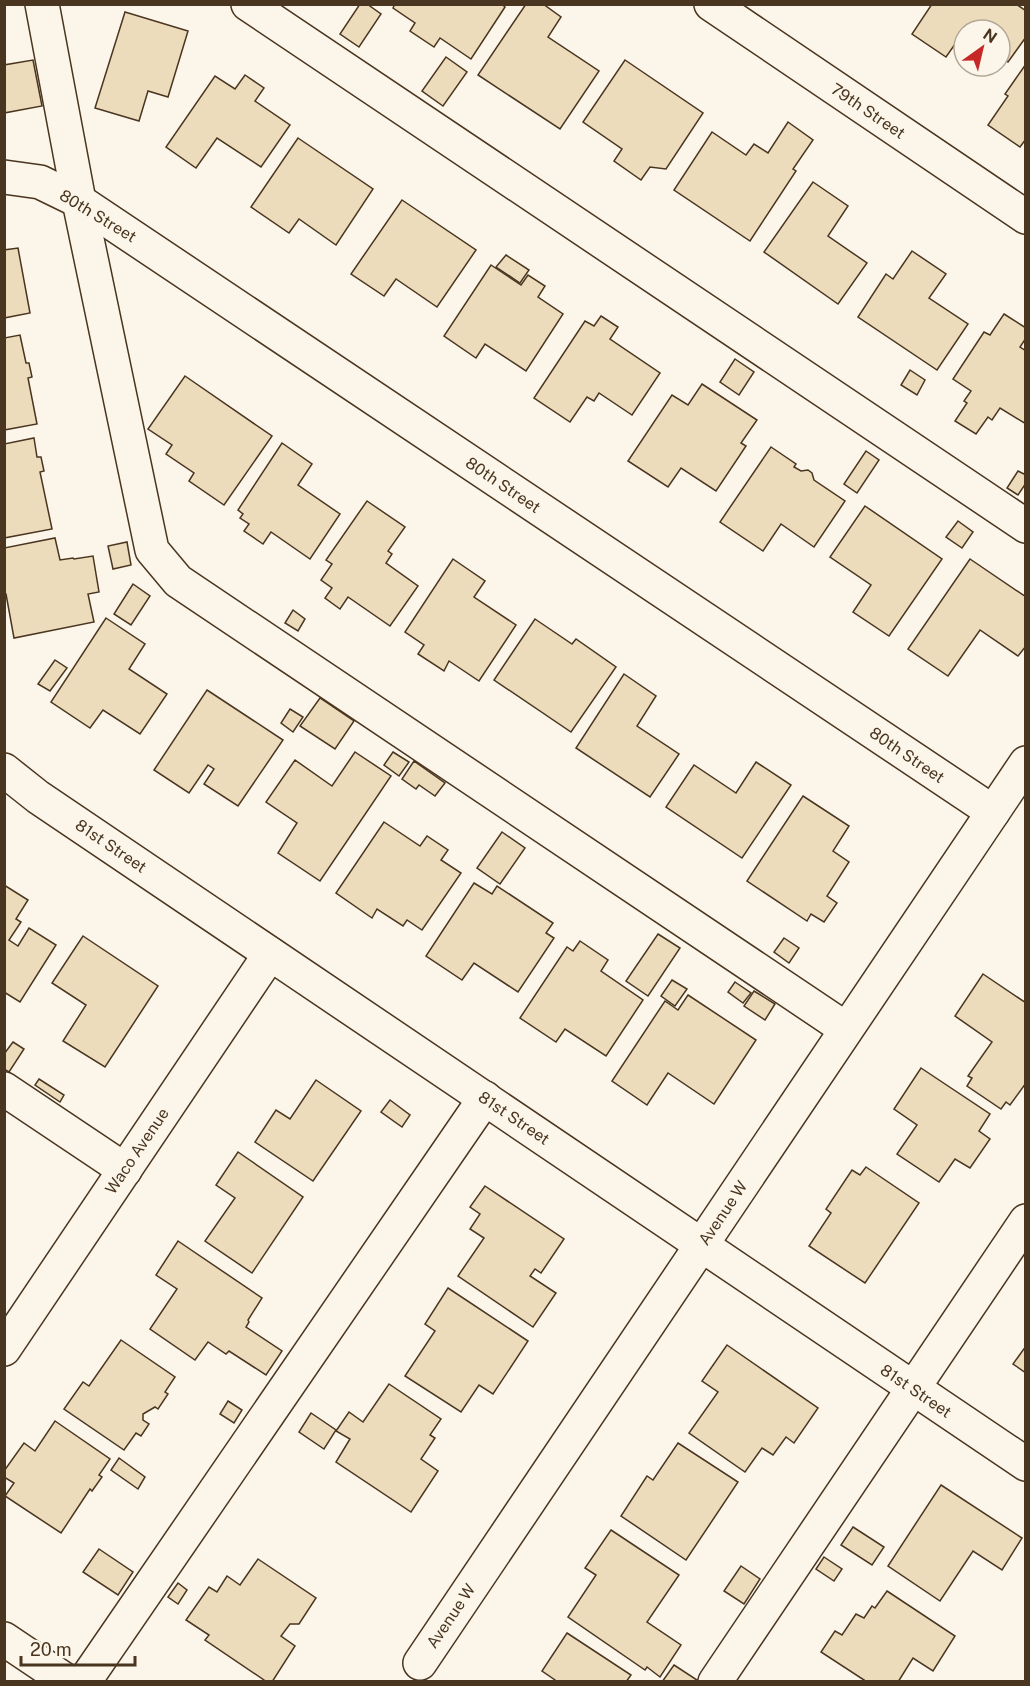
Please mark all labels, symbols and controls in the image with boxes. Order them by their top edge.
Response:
north arrow [952,18,1012,78]
text: N [980,25,1001,47]
street label: 79th Street [827,79,909,143]
street label: 80th Street [56,186,140,246]
street label: 80th Street [462,453,544,517]
street label: 80th Street [866,723,948,787]
street label: 81st Street [72,815,150,877]
street label: 81st Street [475,1087,553,1149]
street label: Waco Avenue [101,1104,173,1198]
street label: Avenue W [695,1177,751,1249]
street label: 81st Street [877,1360,955,1422]
street label: Avenue W [423,1580,479,1652]
scale bar [21,1629,135,1667]
text: 20 m [30,1639,72,1660]

